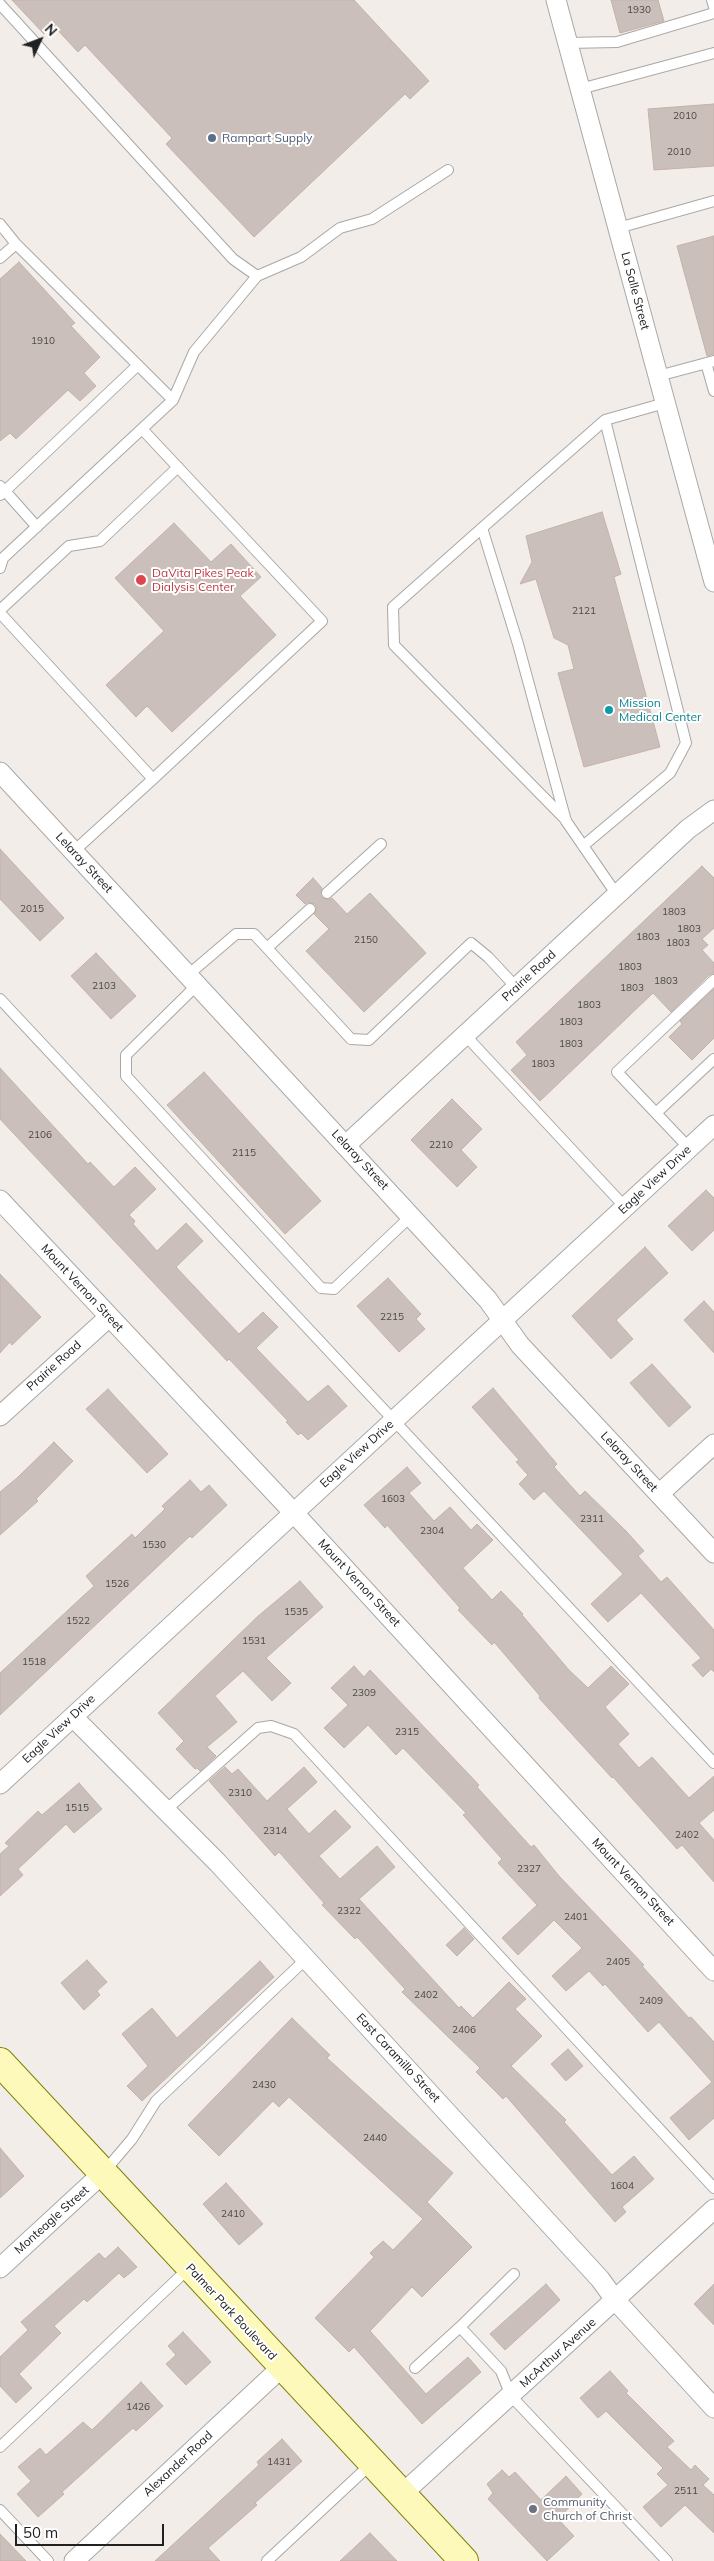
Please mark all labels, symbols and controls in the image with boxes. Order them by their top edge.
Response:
house number: 1930 [627,4,651,16]
north arrow [15,15,65,65]
text: N [41,20,61,40]
house number: 2010 [673,110,697,122]
place label: Rampart Supply [222,131,312,145]
marker: Rampart Supply [206,132,218,144]
house number: 2010 [667,146,691,158]
street label: La Salle Street [618,250,652,332]
house number: 1910 [31,335,55,347]
place label: DaVita Pikes Peak Dialysis Center [152,566,254,594]
marker: DaVita Pikes Peak Dialysis Center [134,573,148,587]
house number: 2121 [572,605,596,617]
place label: Mission Medical Center [619,696,701,724]
marker: Mission Medical Center [603,704,615,716]
street label: Lelaray Street [52,830,116,896]
house number: 2015 [20,903,44,915]
house number: 1803 [662,906,686,918]
house number: 1803 [677,923,701,935]
house number: 1803 [636,931,660,943]
house number: 2150 [354,934,378,946]
house number: 1803 [666,937,690,949]
street label: Prairie Road [499,947,559,1005]
house number: 1803 [618,961,642,973]
house number: 1803 [654,975,678,987]
house number: 2103 [92,980,116,992]
house number: 1803 [620,982,644,994]
house number: 1803 [577,999,601,1011]
house number: 1803 [559,1016,583,1028]
house number: 1803 [559,1038,583,1050]
house number: 1803 [531,1058,555,1070]
street label: Lelaray Street [328,1127,392,1193]
house number: 2106 [28,1129,52,1141]
house number: 2210 [429,1139,453,1151]
street label: Eagle View Drive [616,1143,694,1217]
house number: 2115 [232,1147,256,1159]
street label: Mount Vernon Street [38,1241,126,1335]
house number: 2215 [380,1311,404,1323]
street label: Prairie Road [24,1338,84,1394]
street label: Eagle View Drive [317,1417,397,1491]
street label: Lelaray Street [597,1429,661,1495]
house number: 1603 [381,1493,405,1505]
house number: 2311 [580,1513,604,1525]
house number: 2304 [420,1525,444,1537]
street label: Mount Vernon Street [315,1536,403,1630]
house number: 1530 [142,1539,166,1551]
house number: 1526 [105,1578,129,1590]
house number: 1535 [284,1606,308,1618]
house number: 1522 [66,1615,90,1627]
house number: 1531 [242,1635,266,1647]
house number: 1518 [22,1656,46,1668]
house number: 2309 [352,1687,376,1699]
street label: Eagle View Drive [20,1692,98,1766]
house number: 2315 [395,1726,419,1738]
house number: 2310 [228,1787,252,1799]
house number: 1515 [65,1802,89,1814]
house number: 2314 [263,1825,287,1837]
house number: 2402 [675,1829,699,1841]
street label: Mount Vernon Street [589,1835,677,1929]
house number: 2327 [517,1863,541,1875]
house number: 2322 [337,1905,361,1917]
house number: 2401 [564,1911,588,1923]
house number: 2405 [606,1956,630,1968]
house number: 2402 [414,1989,438,2001]
house number: 2409 [639,1995,663,2007]
street label: East Caramillo Street [353,2011,443,2105]
house number: 2406 [452,2024,476,2036]
house number: 2430 [252,2079,276,2091]
house number: 2440 [363,2132,387,2144]
house number: 1604 [610,2180,634,2192]
street label: Monteagle Street [12,2183,92,2257]
house number: 2410 [221,2208,245,2220]
street label: Palmer Park Boulevard [183,2261,279,2363]
street label: McArthur Avenue [517,2315,599,2391]
house number: 1426 [126,2401,150,2413]
street label: Alexander Road [140,2428,216,2500]
house number: 1431 [267,2456,291,2468]
house number: 2511 [674,2485,698,2497]
place label: Community Church of Christ [543,2495,632,2523]
marker: Community Church of Christ [527,2503,539,2515]
scale bar [18,2514,166,2546]
text: 50 m [23,2523,58,2542]

